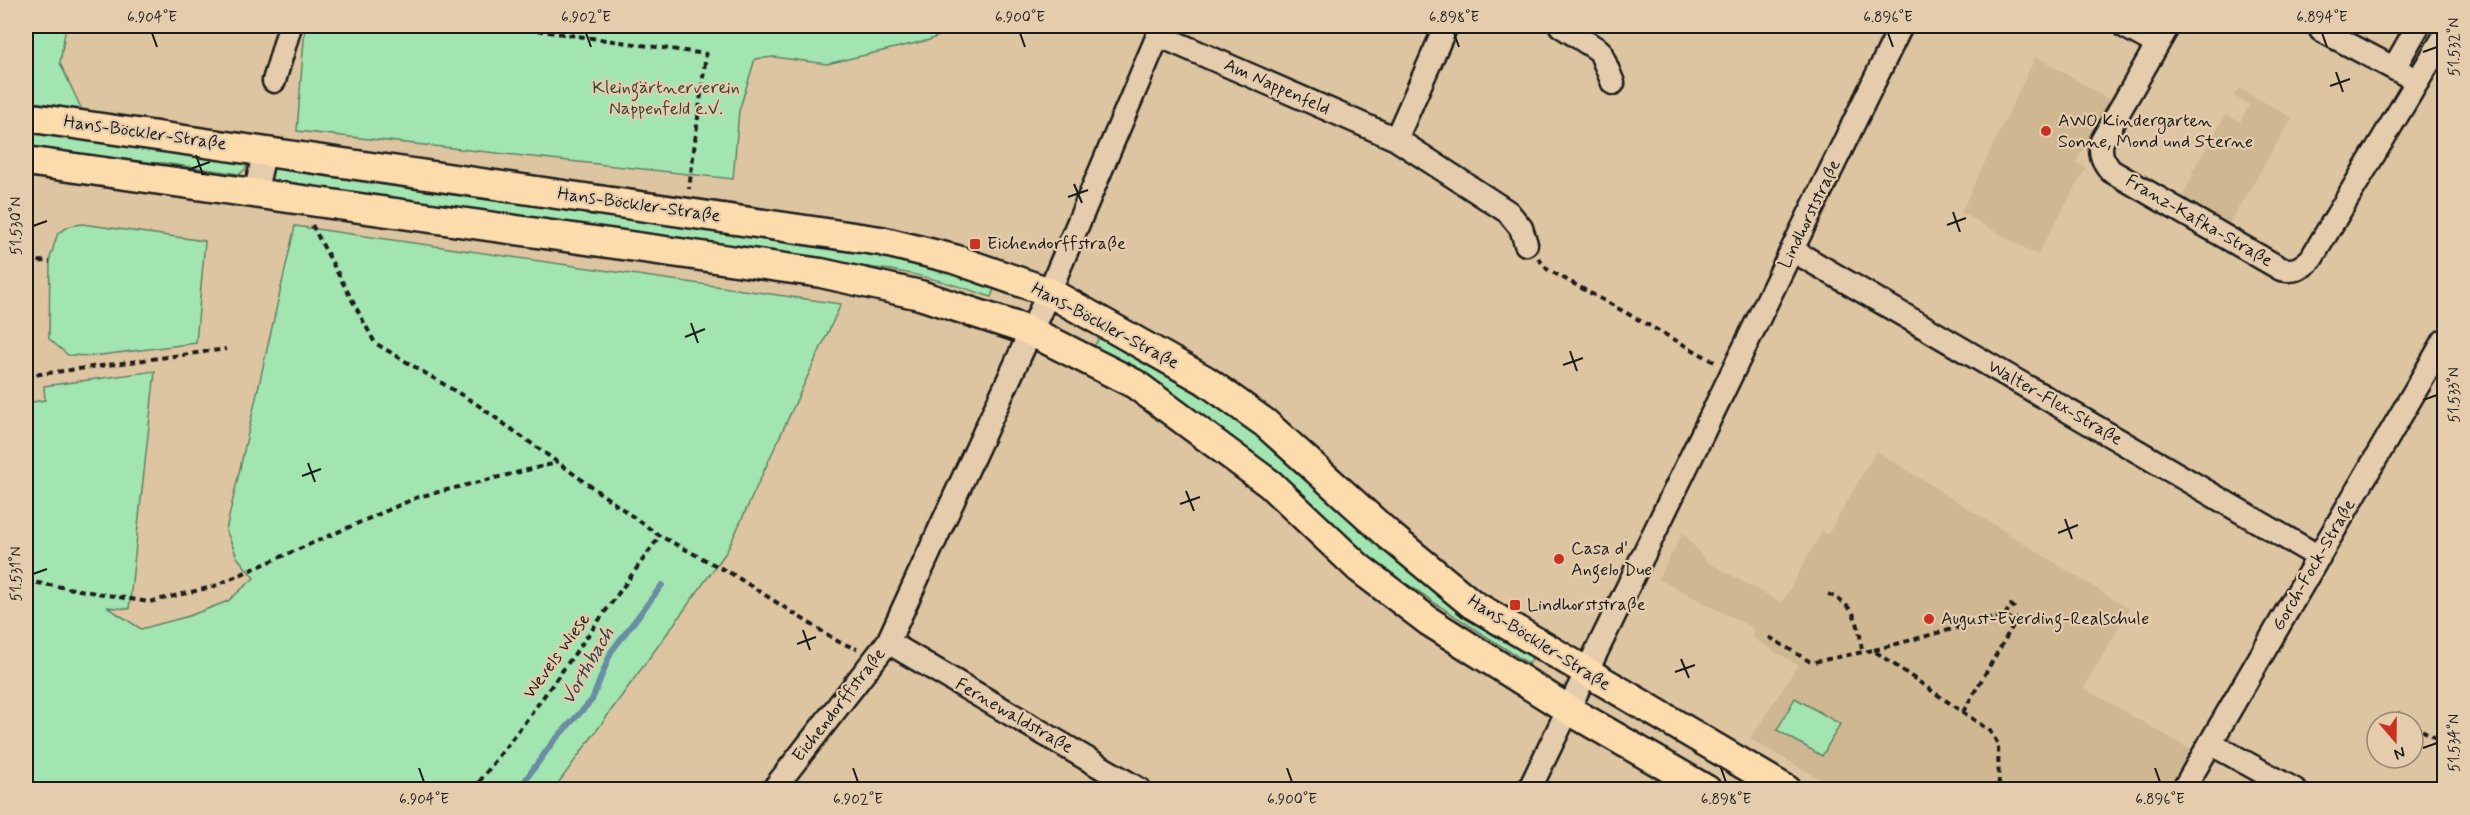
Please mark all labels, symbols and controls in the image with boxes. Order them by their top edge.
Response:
text: 6.904°E [127,8,177,28]
text: 6.902°E [561,8,611,28]
text: 6.900°E [995,8,1045,28]
text: 6.898°E [1429,8,1480,28]
text: 6.896°E [1863,8,1913,28]
text: 6.894°E [2296,8,2348,28]
text: 51.532°N [2445,18,2465,76]
street label: Am Nappenfeld [1220,53,1334,121]
park label: Kleingärtnerverein Nappenfeld e.V. [592,76,740,121]
place label: AWO Kindergarten Sonne, Mond und Sterne [2058,109,2253,154]
street label: Hans-Böckler-Straße [62,110,228,156]
marker: AWO Kindergarten Sonne, Mond und Sterne [2039,124,2053,138]
street label: Lindhorststraße [1773,155,1847,273]
street label: Franz-Kafka-Straße [2121,169,2277,273]
street label: Hans-Böckler-Straße [556,182,722,228]
text: 51.530°N [7,197,27,255]
place label: Eichendorffstraße [987,232,1126,256]
marker: Eichendorffstraße [968,237,982,251]
street label: Hans-Böckler-Straße [1027,277,1183,375]
street label: Walter-Flex-Straße [1983,355,2127,451]
text: 51.533°N [2445,367,2465,423]
street label: Gorch-Fock-Straße [2267,495,2362,635]
place label: Casa d' Angelo Due [1571,537,1652,584]
text: 51.531°N [7,546,27,602]
marker: Casa d' Angelo Due [1552,552,1566,566]
street label: Hans-Böckler-Straße [1463,589,1615,697]
place label: Lindhorststraße [1527,593,1646,617]
marker: Lindhorststraße [1508,598,1522,612]
place label: August-Everding-Realschule [1941,607,2149,633]
street label: Wevels Wiese [518,608,596,704]
marker: August-Everding-Realschule [1922,612,1936,626]
water label: Vorthbach [555,622,621,710]
street label: Eichendorffstraße [787,643,891,767]
street label: Fernewaldstraße [951,672,1077,760]
north arrow [2365,710,2425,770]
text: 51.534°N [2445,714,2465,772]
text: N [2391,741,2408,764]
text: 6.904°E [399,790,449,810]
text: 6.902°E [833,790,883,810]
text: 6.900°E [1267,790,1317,810]
text: 6.898°E [1701,790,1752,810]
text: 6.896°E [2135,790,2185,810]

